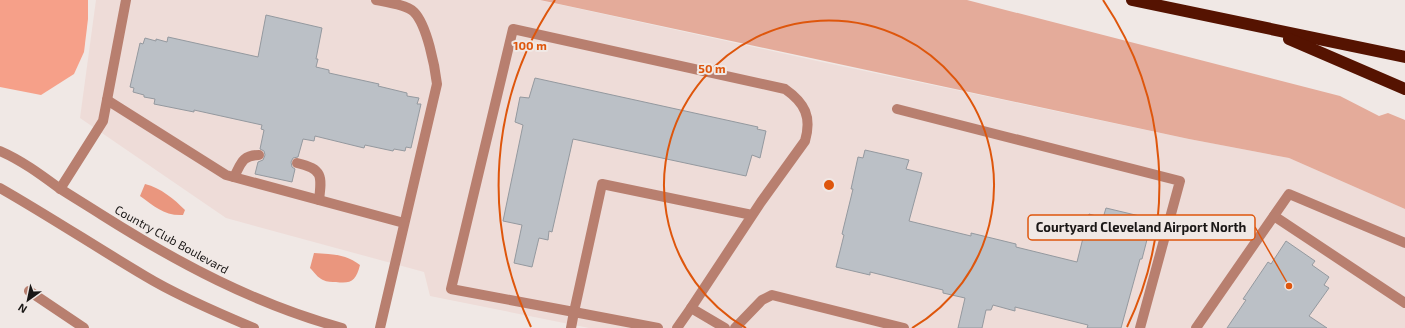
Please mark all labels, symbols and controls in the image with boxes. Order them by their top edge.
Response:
text: 100 m [513,38,547,52]
text: 50 m [698,61,726,75]
centre of rings [822,178,836,192]
street label: Country Club Boulevard [113,202,231,276]
callout: Courtyard Cleveland Airport North [1028,215,1255,240]
text: Courtyard Cleveland Airport North [1036,219,1247,235]
north arrow [8,280,48,320]
text: N [15,301,29,316]

